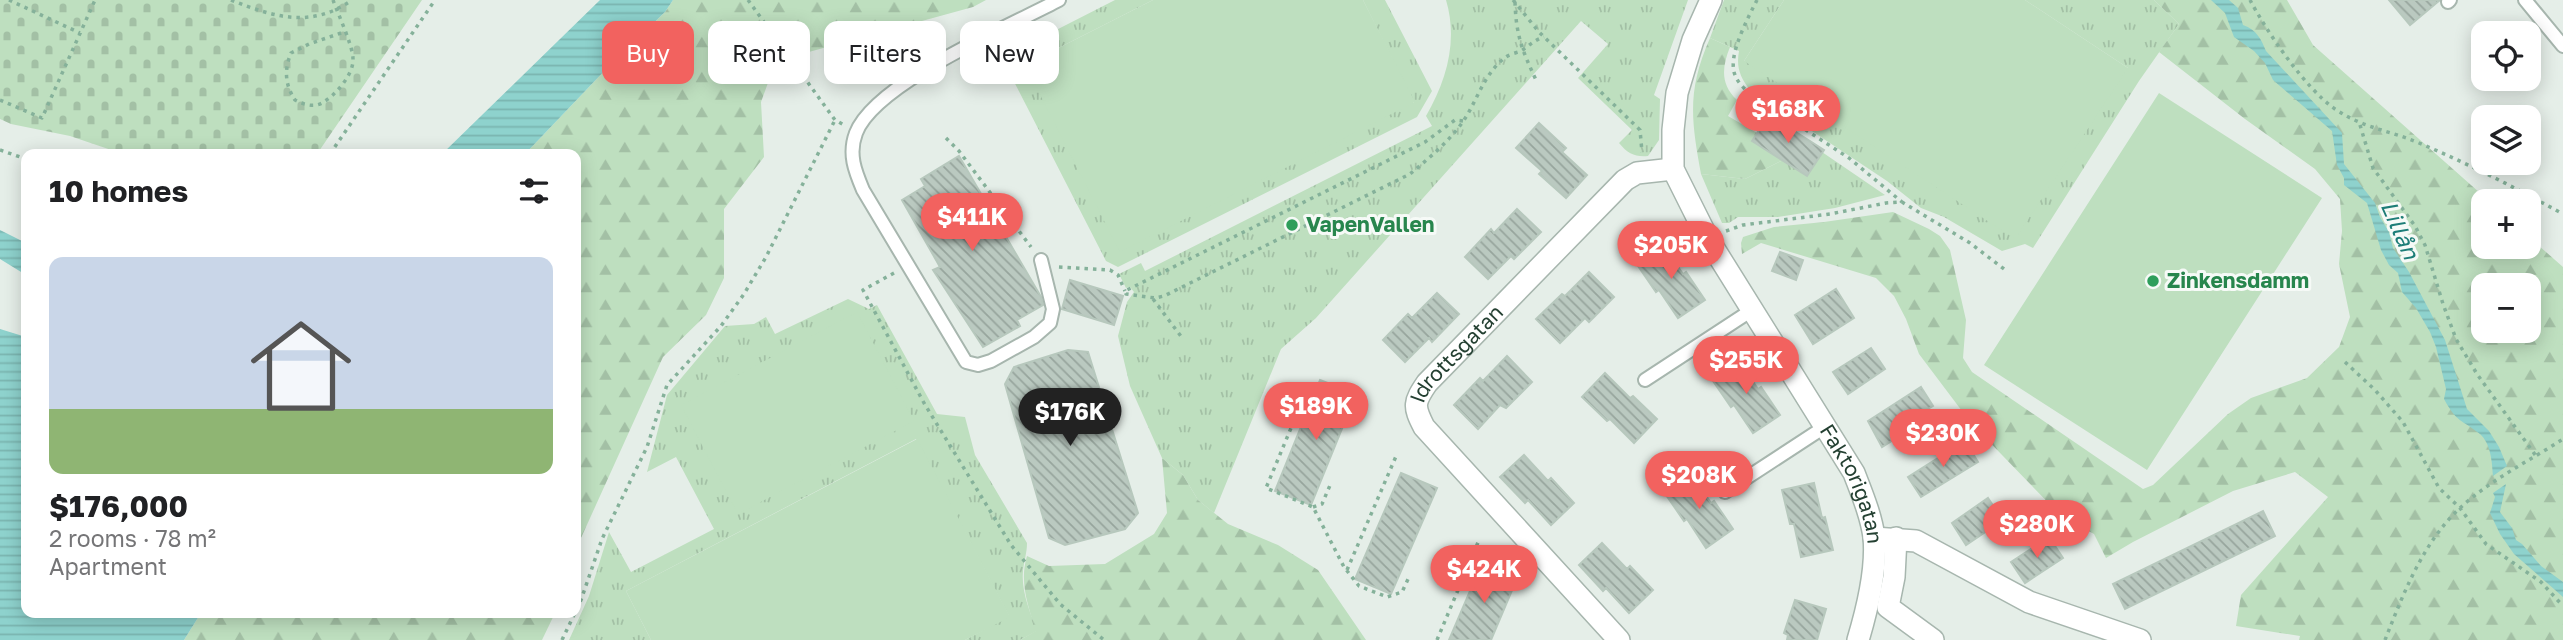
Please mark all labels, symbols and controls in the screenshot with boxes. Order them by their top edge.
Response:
chip: Buy [602,21,694,84]
chip: Rent [708,21,810,84]
chip: Filters [824,21,946,84]
chip: New [960,21,1059,84]
map controls [2471,21,2541,343]
button: locate [2471,21,2541,91]
pin: $168K [1739,86,1837,145]
text: $168K [1751,94,1825,122]
button: layers [2471,105,2541,175]
icon: filters [515,172,553,210]
text: 10 homes [49,173,188,209]
button: + [2471,189,2541,259]
pin: $411K [923,194,1021,253]
water label: Lillån [2376,196,2426,264]
text: $411K [937,202,1007,230]
place label: VapenVallen [1306,211,1435,237]
marker: VapenVallen [1284,217,1300,233]
pin: $205K [1622,222,1720,281]
text: $205K [1633,230,1709,258]
place label: Zinkensdamm [2167,267,2309,293]
marker: Zinkensdamm [2145,273,2161,289]
button: − [2471,273,2541,343]
street label: Idrottsgatan [1403,299,1508,406]
icon: home [238,303,364,429]
pin: $255K [1697,336,1795,396]
text: $255K [1709,345,1783,373]
pin: $189K [1267,382,1365,442]
pin: $176K [1021,388,1119,448]
text: $189K [1279,391,1353,419]
text: $176K [1034,397,1106,425]
pin: $230K [1894,410,1992,469]
text: $230K [1905,418,1981,446]
street label: Faktorigatan [1815,419,1889,545]
pin: $208K [1650,452,1748,511]
text: $208K [1661,460,1737,488]
text: $176,000 [49,488,188,524]
pin: $280K [1988,500,2086,560]
text: $280K [1999,509,2075,537]
text: 2 rooms · 78 m² [49,524,216,552]
pin: $424K [1435,546,1533,605]
text: Apartment [49,552,167,580]
text: $424K [1447,554,1521,582]

